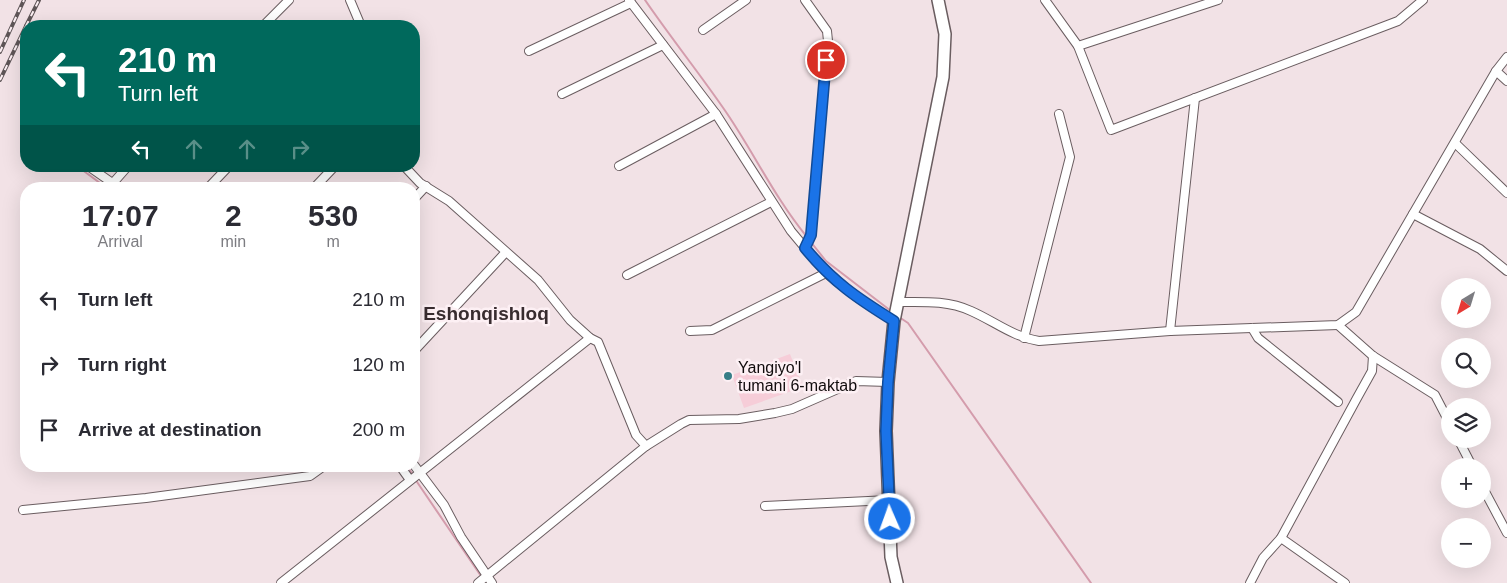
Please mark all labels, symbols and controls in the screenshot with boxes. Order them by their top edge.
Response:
pin [805,39,847,81]
icon: left [35,40,100,105]
text: 210 m [118,40,217,79]
icon: arrive [812,46,840,74]
text: Turn left [118,81,198,106]
icon: left [127,135,155,163]
icon: ahead [180,135,208,163]
icon: ahead [233,135,261,163]
icon: right [286,135,314,163]
text: 17:07 [82,199,159,232]
text: 2 [225,199,242,232]
text: 530 [308,199,358,232]
text: Arrival [98,233,143,250]
text: min [220,233,246,250]
text: m [326,233,340,250]
north arrow [1441,278,1491,328]
map controls [1441,278,1491,568]
icon: left [35,286,63,314]
text: Turn left [78,289,153,310]
text: 210 m [352,289,405,310]
district label: Eshonqishloq [423,303,549,324]
button: search [1441,338,1491,388]
icon: right [35,351,63,379]
text: Turn right [78,354,166,375]
text: 120 m [352,354,405,375]
place label: Yangiyo'l tumani 6-maktab [738,359,857,394]
marker: Yangiyo'l tumani 6-maktab [722,370,734,382]
button: layers [1441,398,1491,448]
icon: arrive [35,416,63,444]
text: Arrive at destination [78,419,262,440]
text: 200 m [352,419,405,440]
button: + [1441,458,1491,508]
position arrow [863,492,915,544]
button: − [1441,518,1491,568]

